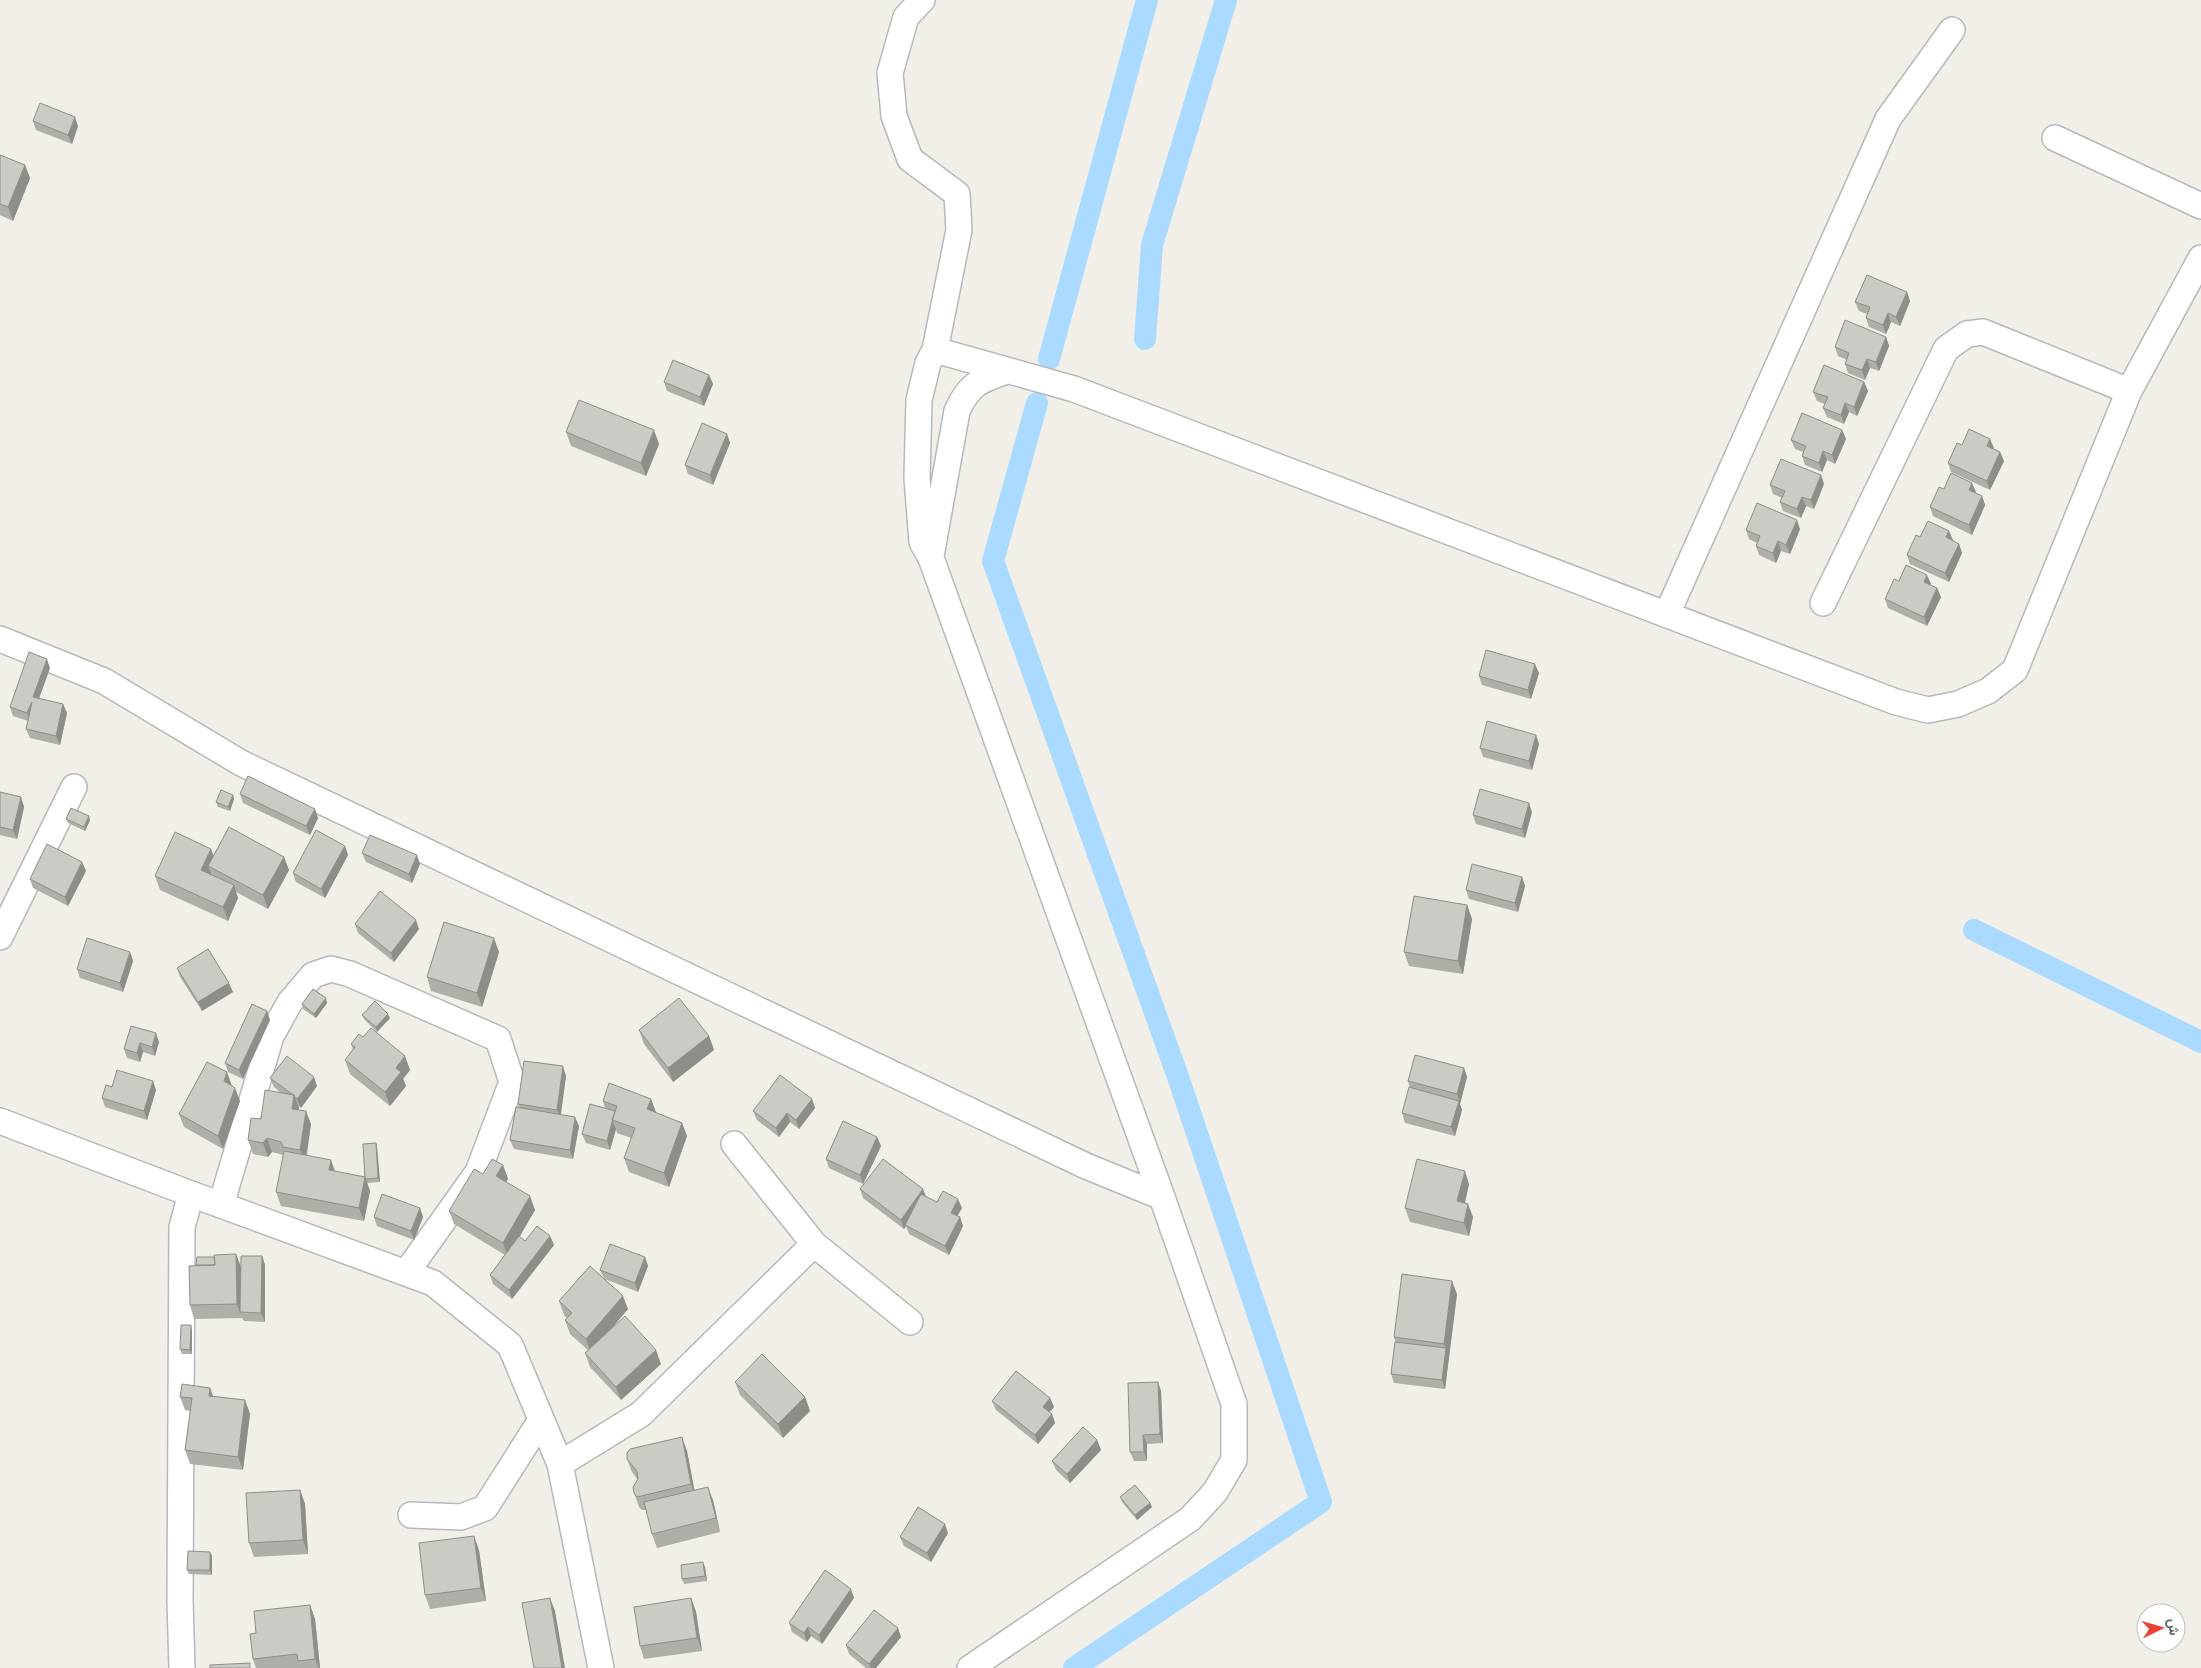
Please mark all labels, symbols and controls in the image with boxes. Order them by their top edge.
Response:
north arrow [2136,1603,2186,1653]
text: ش [2164,1618,2184,1636]

